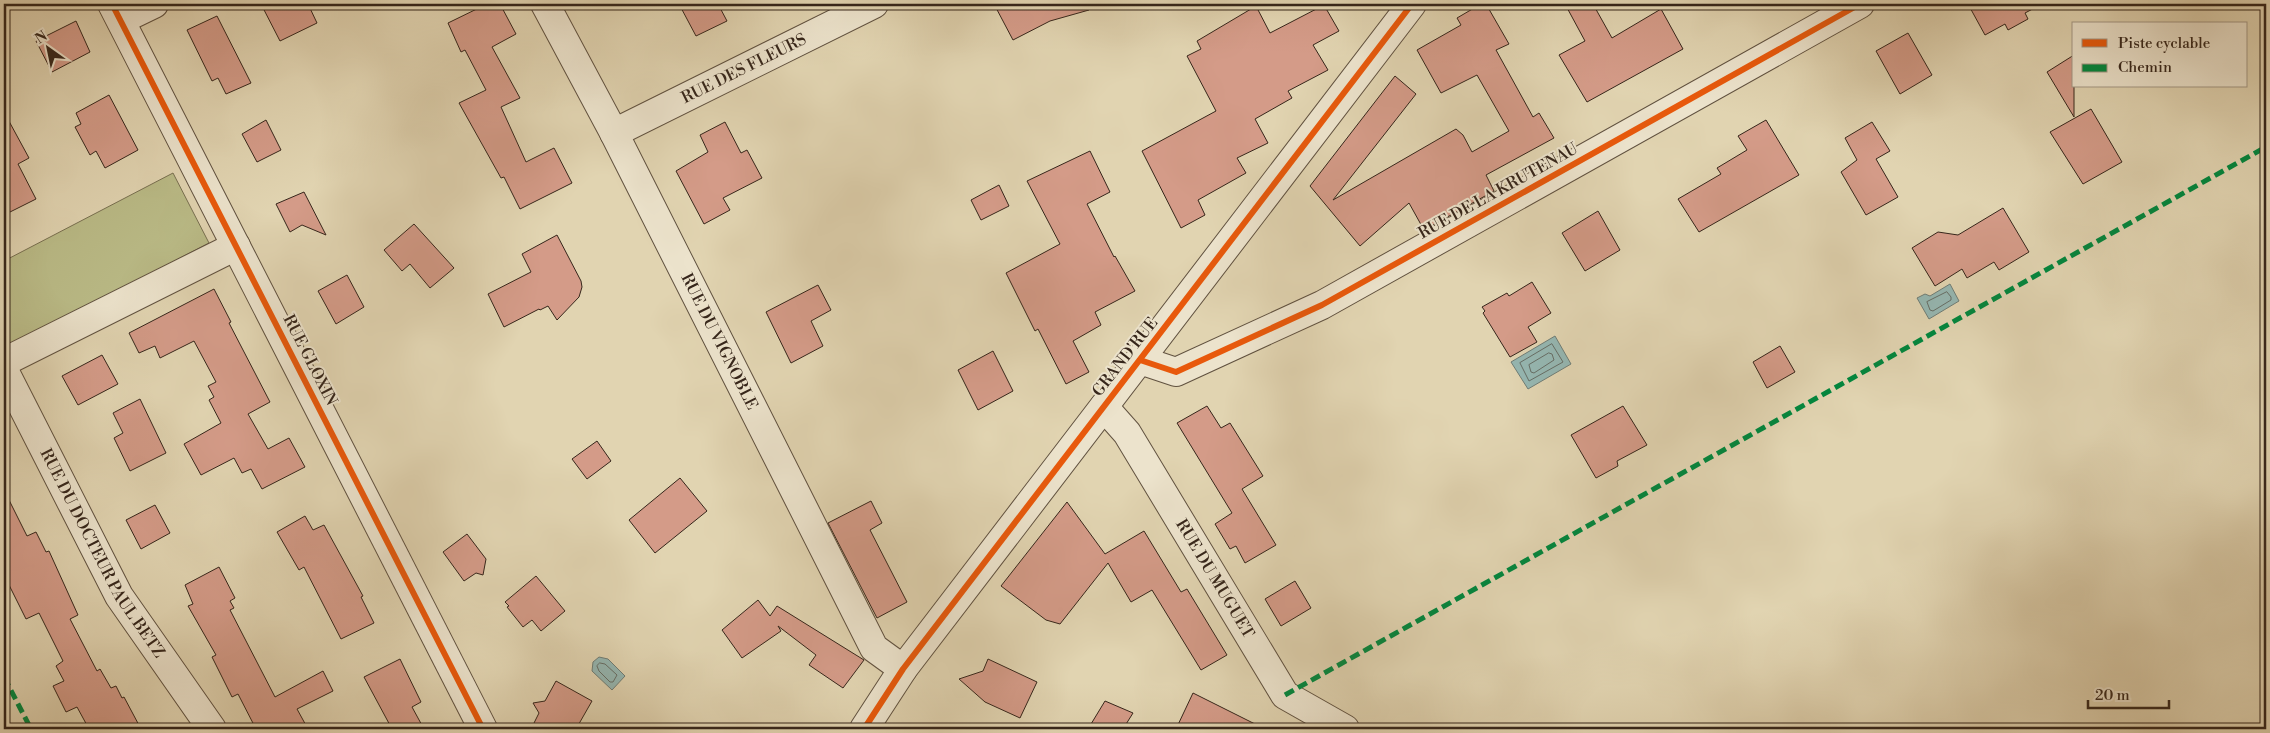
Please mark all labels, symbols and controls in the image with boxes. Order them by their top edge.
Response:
north arrow [22,22,72,72]
legend [2072,22,2248,88]
text: N [32,27,51,49]
street label: RUE DES FLEURS [678,29,810,108]
text: Piste cyclable [2118,34,2210,53]
text: Chemin [2118,58,2172,77]
street label: RUE DE LA KRUTENAU [1415,139,1582,243]
street label: RUE DU VIGNOBLE [677,270,762,413]
street label: RUE GLOXIN [278,311,342,409]
street label: GRAND'RUE [1088,313,1162,401]
street label: RUE DU DOCTEUR PAUL BETZ [36,445,169,662]
street label: RUE DU MUGUET [1171,516,1259,642]
scale bar [2088,678,2169,710]
text: 20 m [2095,686,2130,705]

